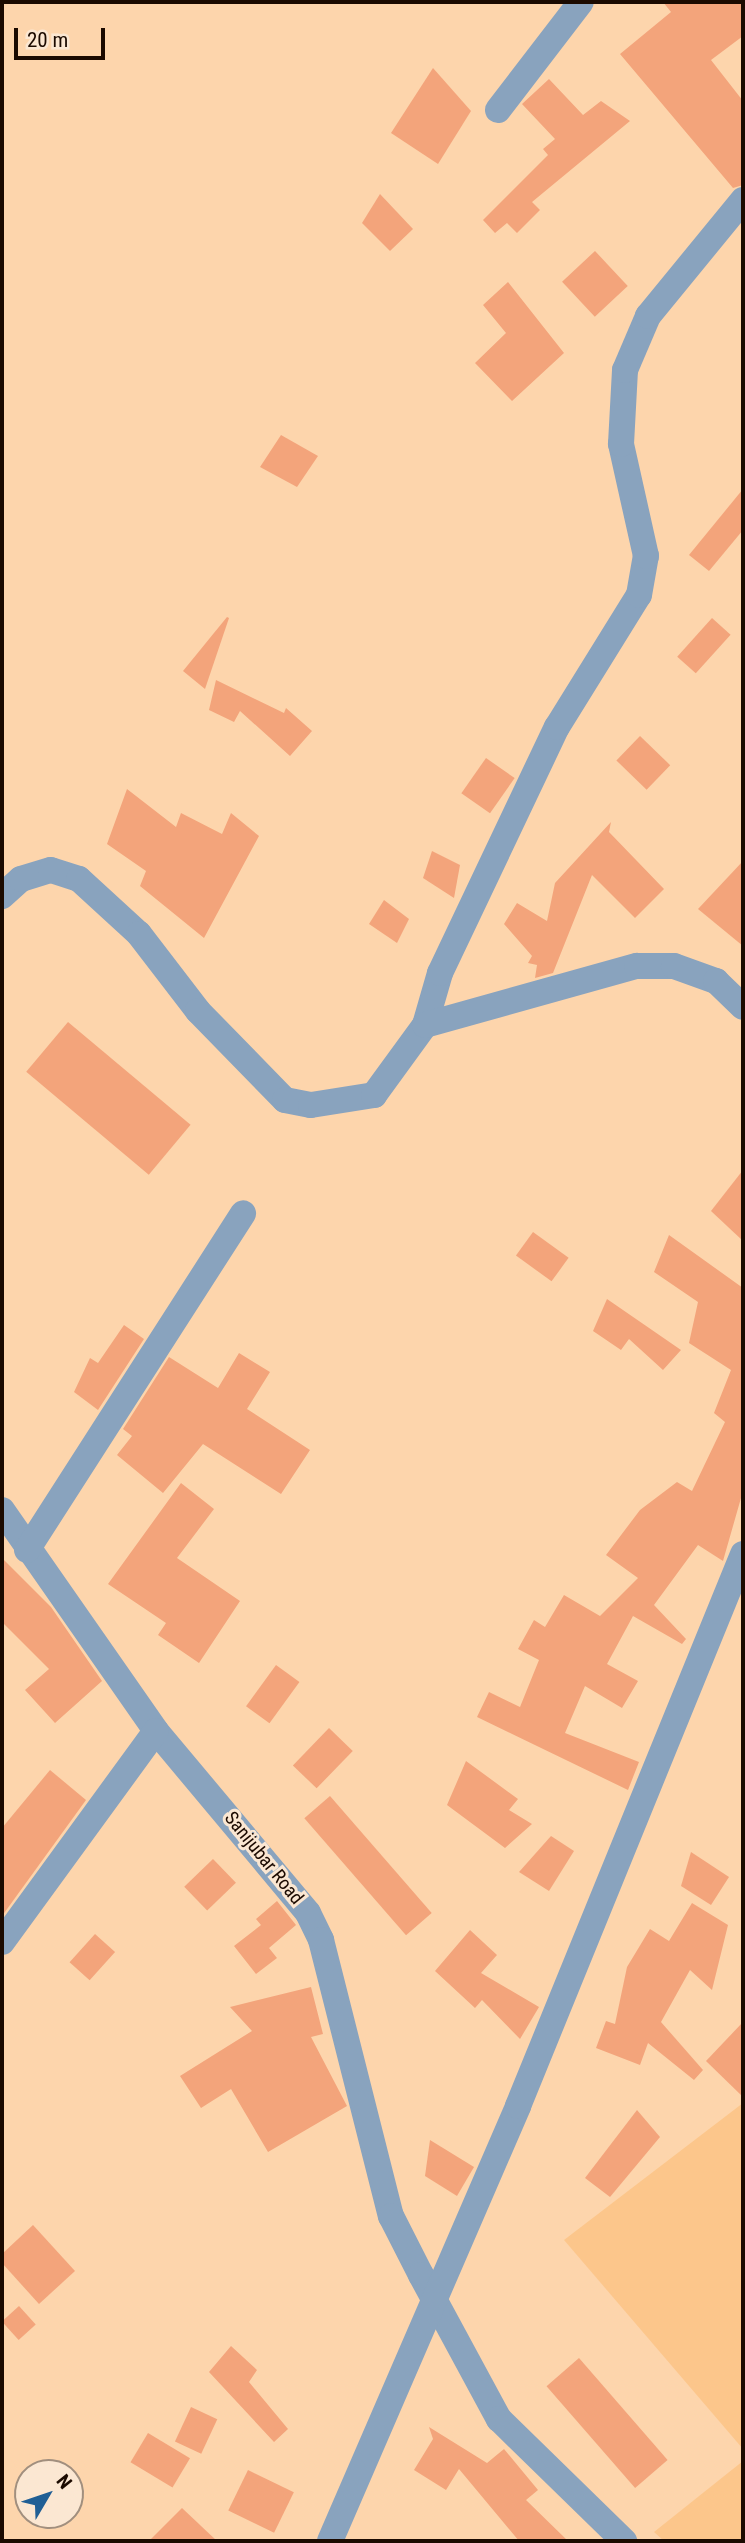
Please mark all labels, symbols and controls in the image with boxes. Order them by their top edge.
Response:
scale bar [18,14,108,58]
text: 20 m [27,28,68,52]
street label: Sanijubar Road [220,1807,308,1909]
north arrow [14,2459,84,2529]
text: N [52,2470,77,2493]

